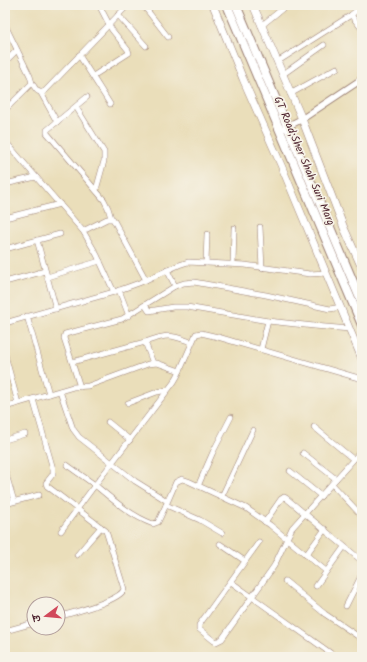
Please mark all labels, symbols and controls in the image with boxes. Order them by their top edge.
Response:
street label: GT Road;Sher Shah Suri Marg [269,94,339,228]
north arrow [26,596,66,636]
text: उ [27,611,47,624]

